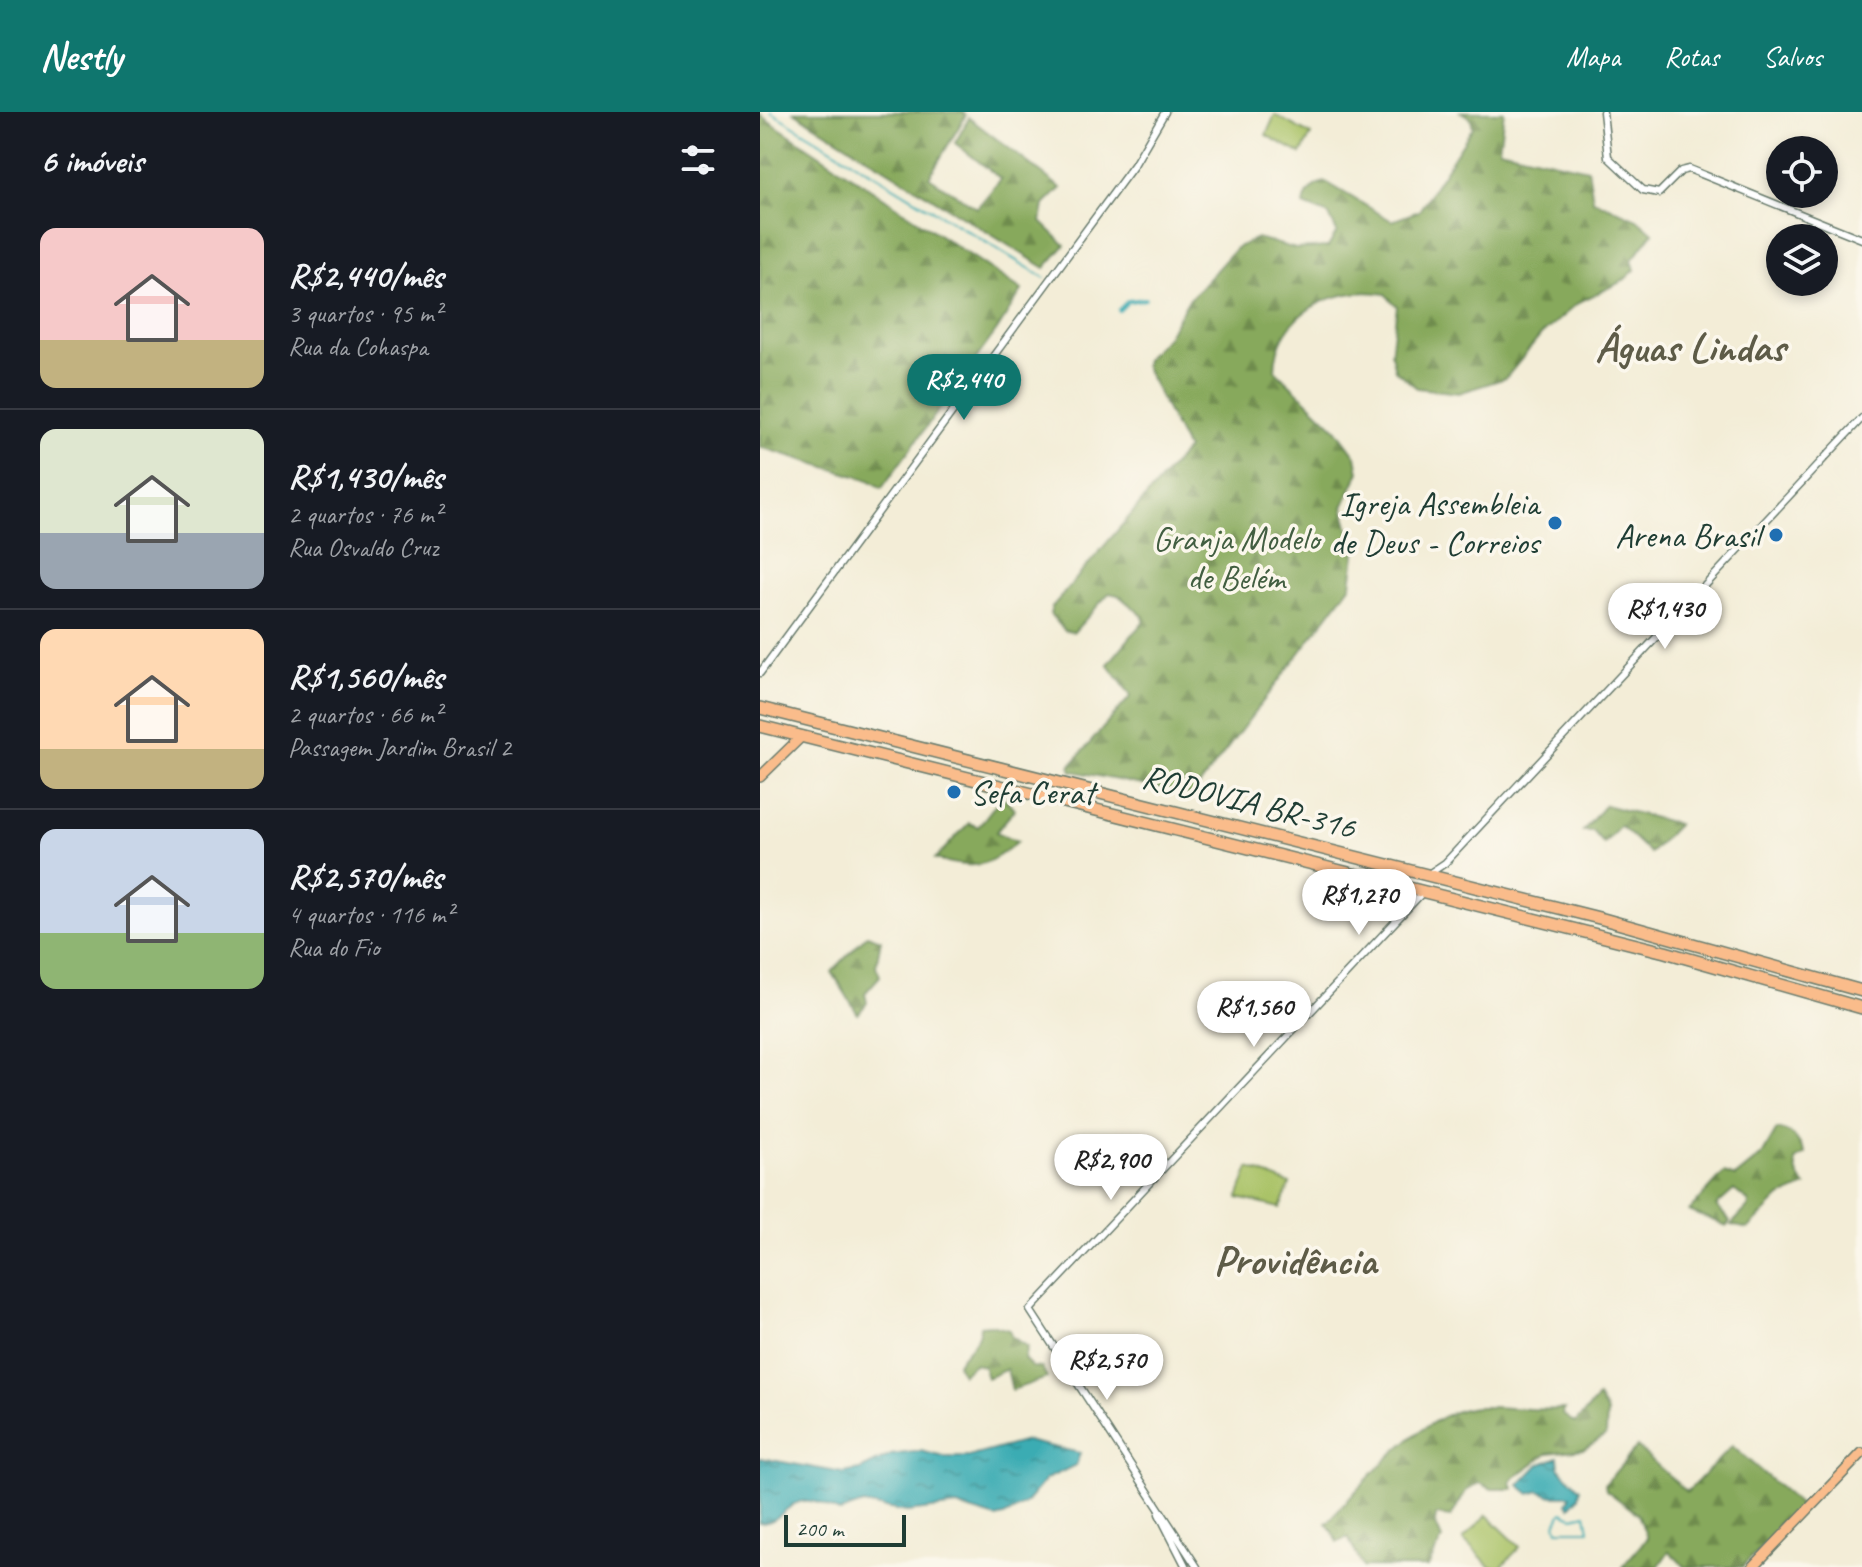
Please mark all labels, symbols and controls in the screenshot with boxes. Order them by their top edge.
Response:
text: Nestly [40,33,122,80]
text: Mapa [1566,39,1620,74]
text: Rotas [1664,39,1719,74]
text: Salvos [1763,39,1822,74]
map controls [1766,136,1838,296]
button: locate [1766,136,1838,208]
icon: filters [676,138,720,182]
text: 6 imóveis [40,139,143,182]
button: layers [1766,224,1838,296]
text: R$2,440/mês [288,254,443,297]
icon: home [104,260,200,356]
text: 3 quartos · 95 m² [288,297,442,330]
district label: Águas Lindas [1595,321,1789,374]
text: Rua da Cohaspa [288,330,428,363]
pin: R$2,440 [890,354,1038,422]
text: R$2,440 [925,363,1003,396]
text: R$1,430/mês [288,455,443,498]
icon: home [104,461,200,557]
place label: Igreja Assembleia de Deus - Correios [1330,482,1542,564]
text: 2 quartos · 76 m² [288,498,442,531]
marker: Igreja Assembleia de Deus - Correios [1546,514,1564,532]
place label: Arena Brasil [1615,514,1766,557]
park label: Granja Modelo de Belém [1153,517,1323,599]
marker: Arena Brasil [1767,526,1785,544]
text: Rua Osvaldo Cruz [288,531,438,564]
pin: R$1,430 [1591,583,1739,651]
text: R$1,430 [1626,592,1704,625]
text: R$1,560/mês [288,655,443,698]
icon: home [104,661,200,757]
text: 2 quartos · 66 m² [288,698,442,731]
text: Passagem Jardim Brasil 2 [288,731,511,764]
street label: RODOVIA BR-316 [1138,754,1361,849]
place label: Sefa Cerat [970,771,1099,814]
marker: Sefa Cerat [945,783,963,801]
text: R$2,570/mês [288,855,443,898]
icon: home [104,861,200,957]
pin: R$1,270 [1285,869,1433,937]
text: R$1,270 [1320,878,1398,911]
text: 4 quartos · 116 m² [288,898,453,931]
text: Rua do Fio [288,931,379,964]
pin: R$1,560 [1180,981,1328,1049]
text: R$1,560 [1215,990,1293,1023]
pin: R$2,900 [1037,1134,1185,1202]
text: R$2,900 [1072,1143,1150,1176]
district label: Providência [1214,1234,1379,1287]
pin: R$2,570 [1033,1334,1181,1402]
text: R$2,570 [1068,1343,1146,1376]
scale bar [784,1511,906,1547]
text: 200 m [796,1515,843,1543]

